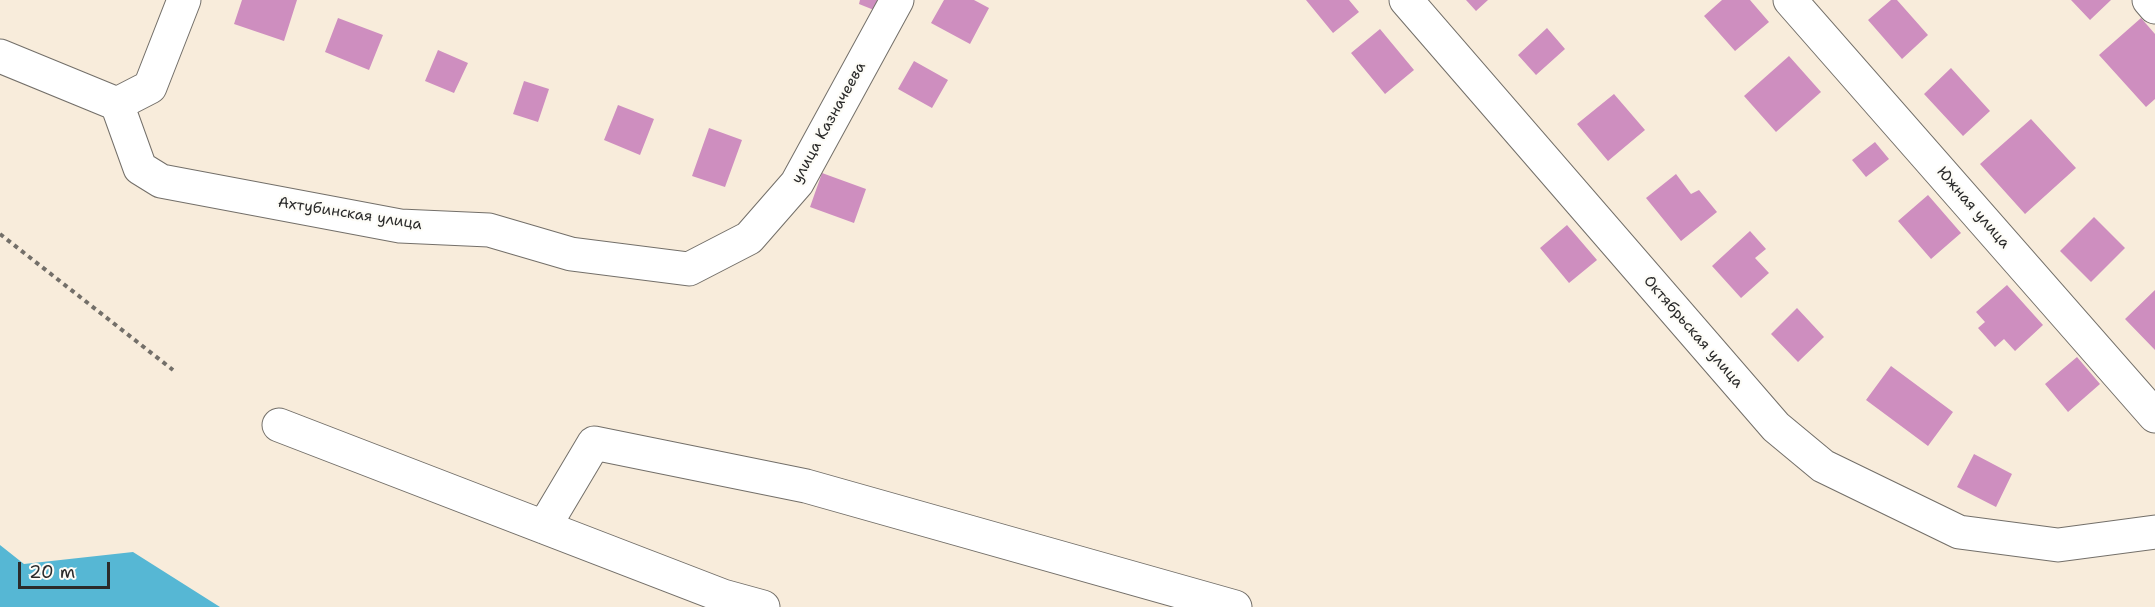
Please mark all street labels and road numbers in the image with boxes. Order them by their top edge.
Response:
street label: улица Казначеева [788,59,870,187]
street label: Южная улица [1933,164,2013,252]
street label: Ахтубинская улица [277,194,423,234]
street label: Октябрьская улица [1639,272,1747,392]

